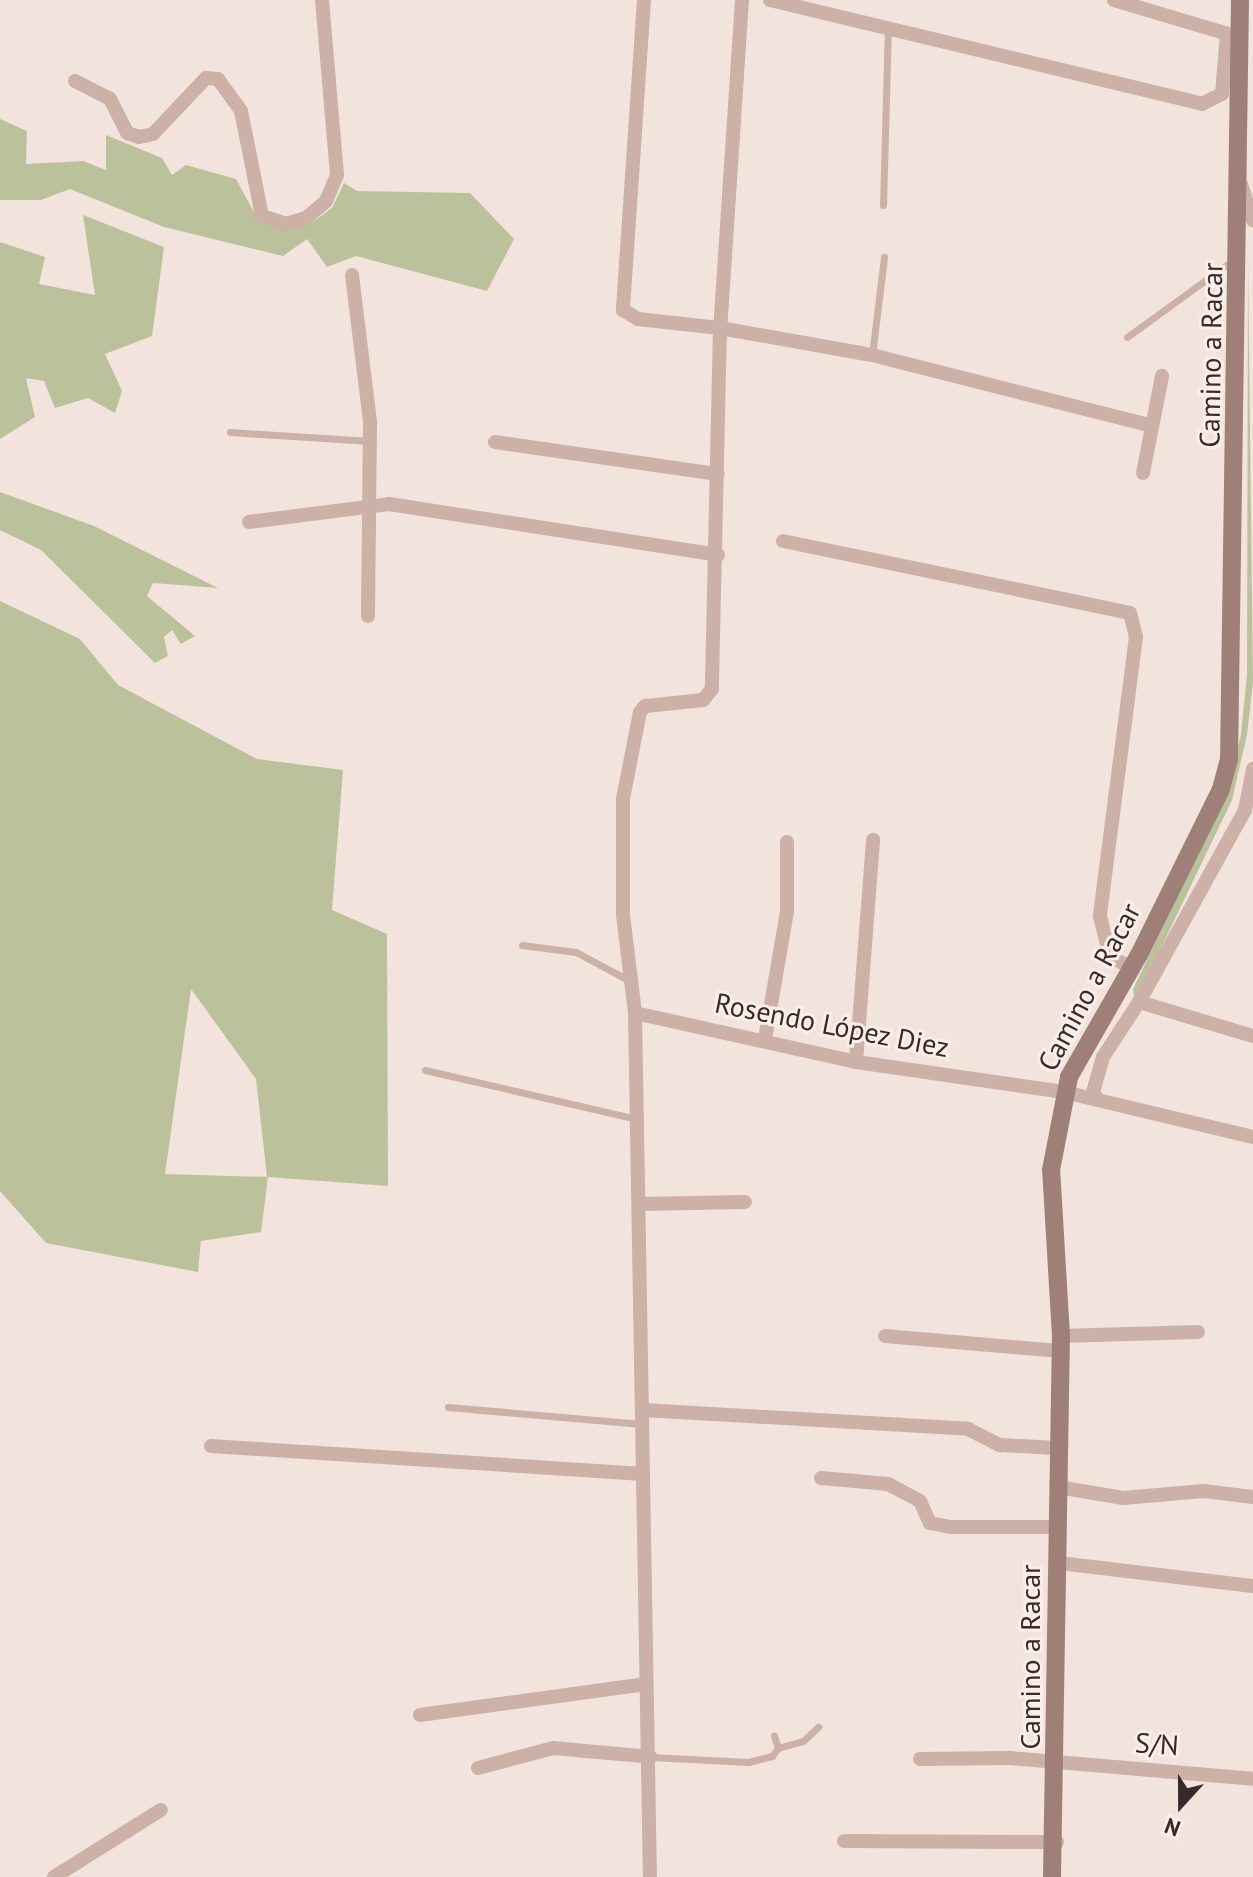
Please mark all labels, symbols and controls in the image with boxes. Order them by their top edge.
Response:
street label: Camino a Racar [1193,262,1229,448]
street label: Camino a Racar [1031,897,1147,1077]
street label: Rosendo López Diez [712,986,952,1064]
street label: Camino a Racar [1013,1564,1047,1750]
street label: S/N [1134,1726,1180,1762]
north arrow [1141,1765,1221,1845]
text: N [1161,1812,1184,1843]

